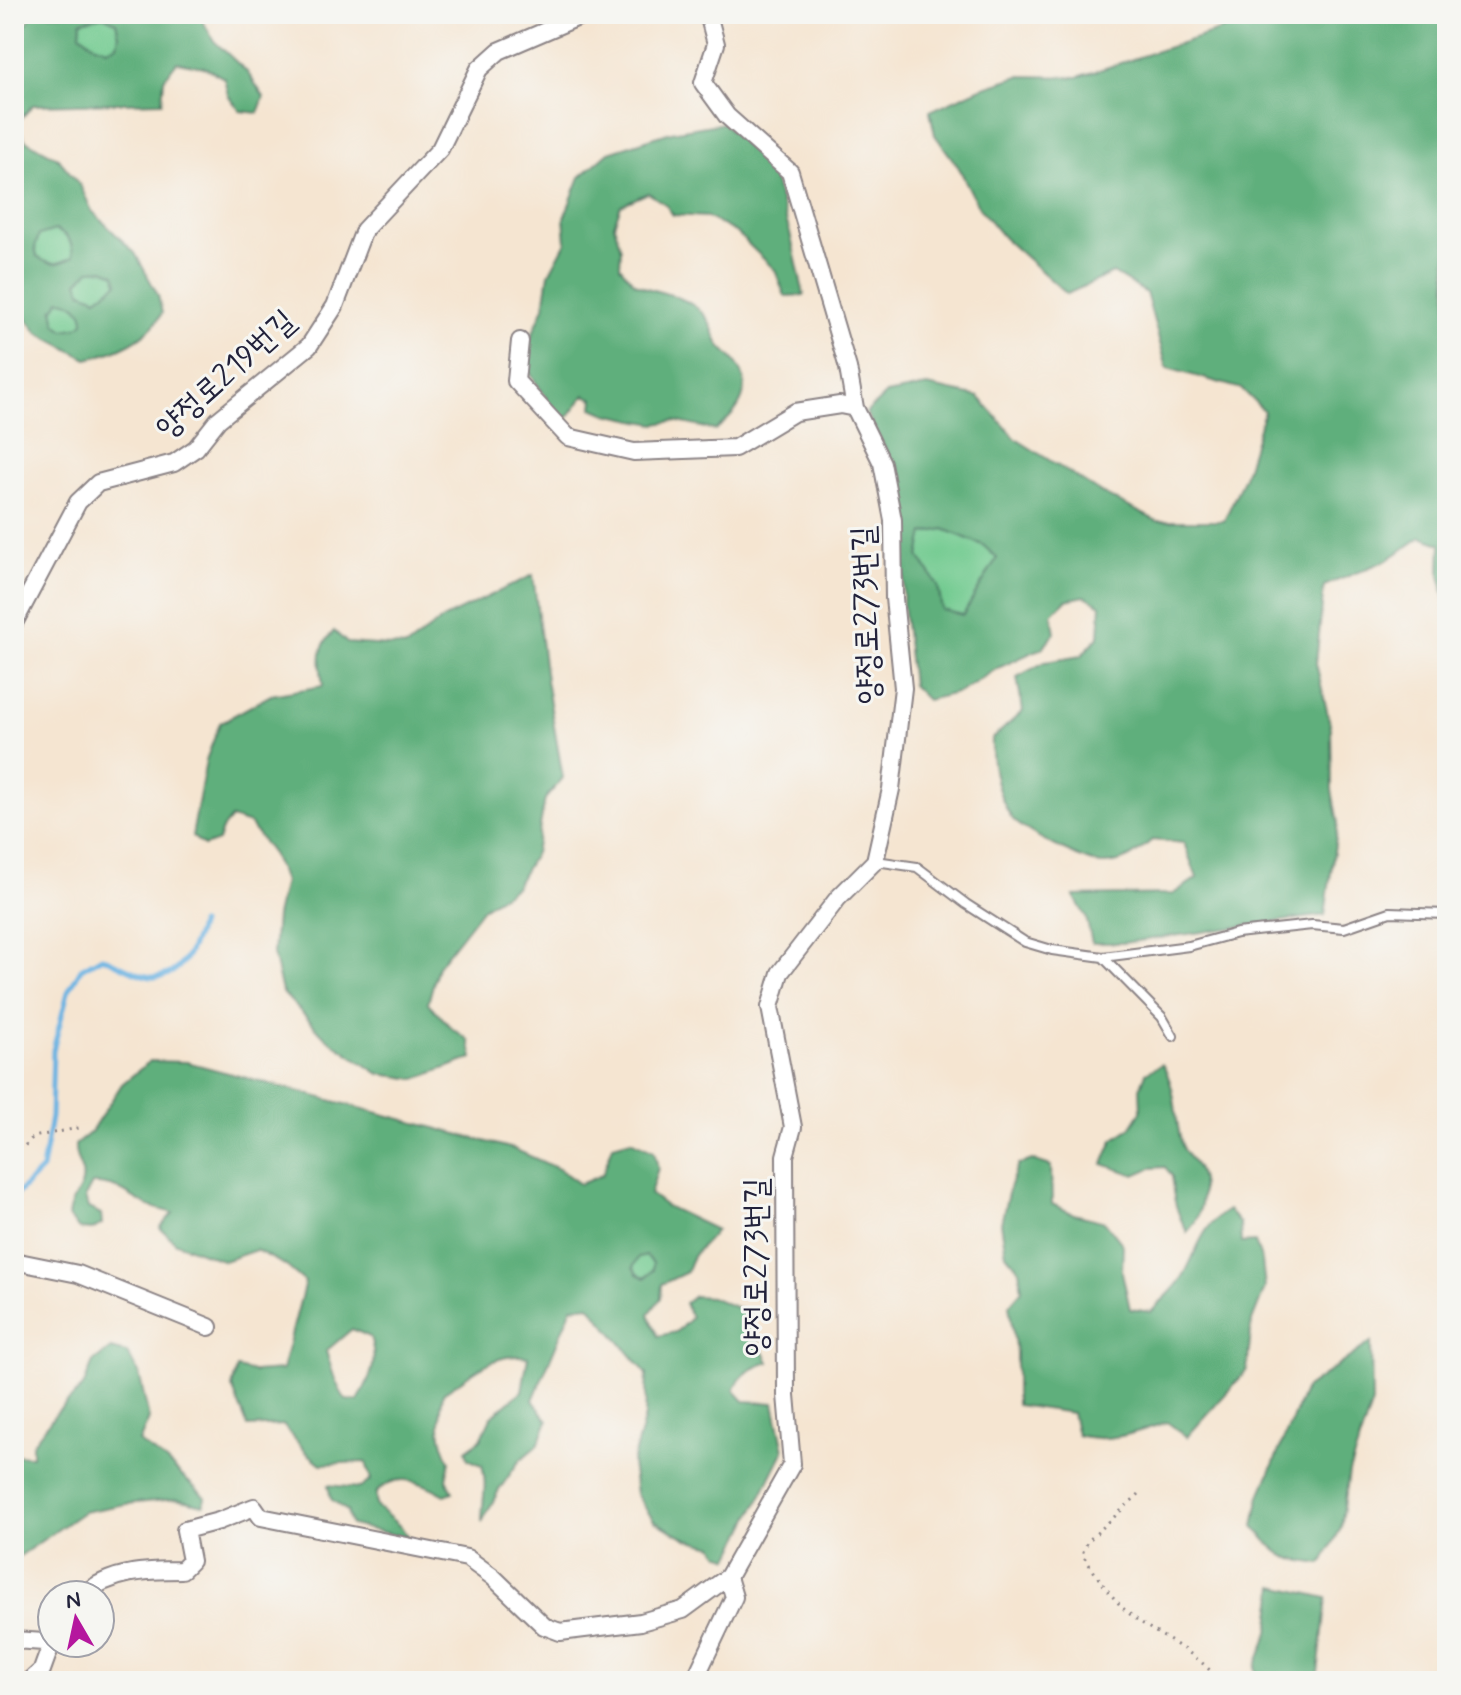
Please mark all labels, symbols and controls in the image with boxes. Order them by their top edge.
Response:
street label: 양정로219번길 [147,301,305,449]
street label: 양정로273번길 [843,525,891,705]
street label: 양정로273번길 [736,1178,778,1356]
north arrow [36,1579,116,1659]
text: N [64,1586,83,1616]

